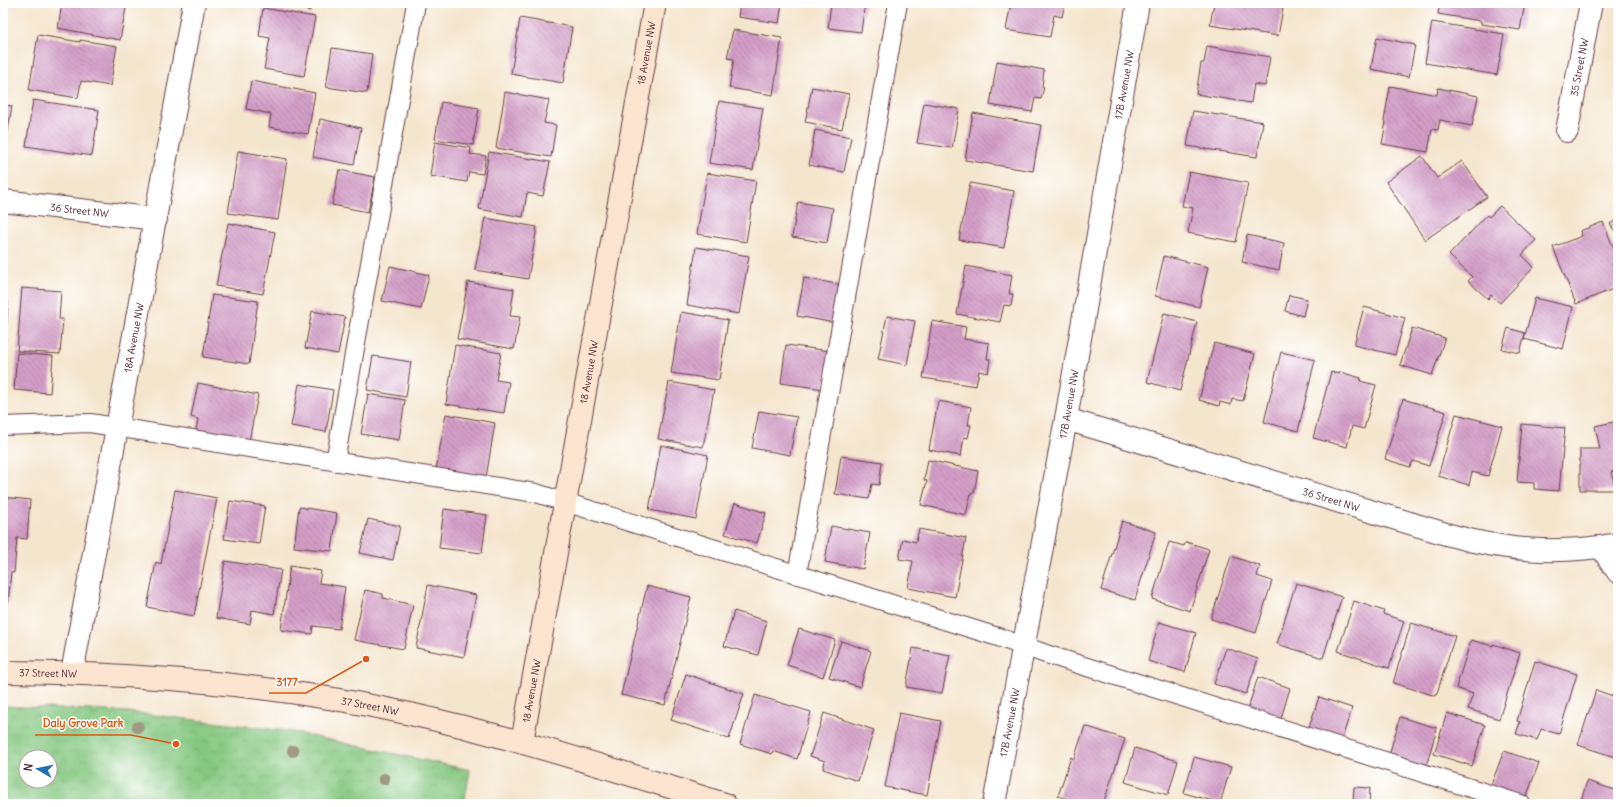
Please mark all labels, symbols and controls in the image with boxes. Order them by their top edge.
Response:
street label: 18 Avenue NW [634,20,659,86]
street label: 35 Street NW [1568,37,1591,97]
street label: 17B Avenue NW [1112,49,1137,120]
street label: 36 Street NW [49,201,109,220]
street label: 18A Avenue NW [121,302,147,373]
street label: 18 Avenue NW [577,339,601,405]
street label: 17B Avenue NW [1057,368,1081,440]
street label: 36 Street NW [1301,485,1361,514]
street label: 18 Avenue NW [520,658,544,724]
street label: 37 Street NW [19,666,77,681]
callout: 3177 [269,670,306,693]
text: 3177 [276,675,298,689]
street label: 17B Avenue NW [997,687,1023,758]
street label: 37 Street NW [340,694,400,718]
callout: Daly Grove Park [35,712,131,735]
text: Daly Grove Park [43,716,124,731]
north arrow [18,749,58,789]
text: N [21,763,36,772]

